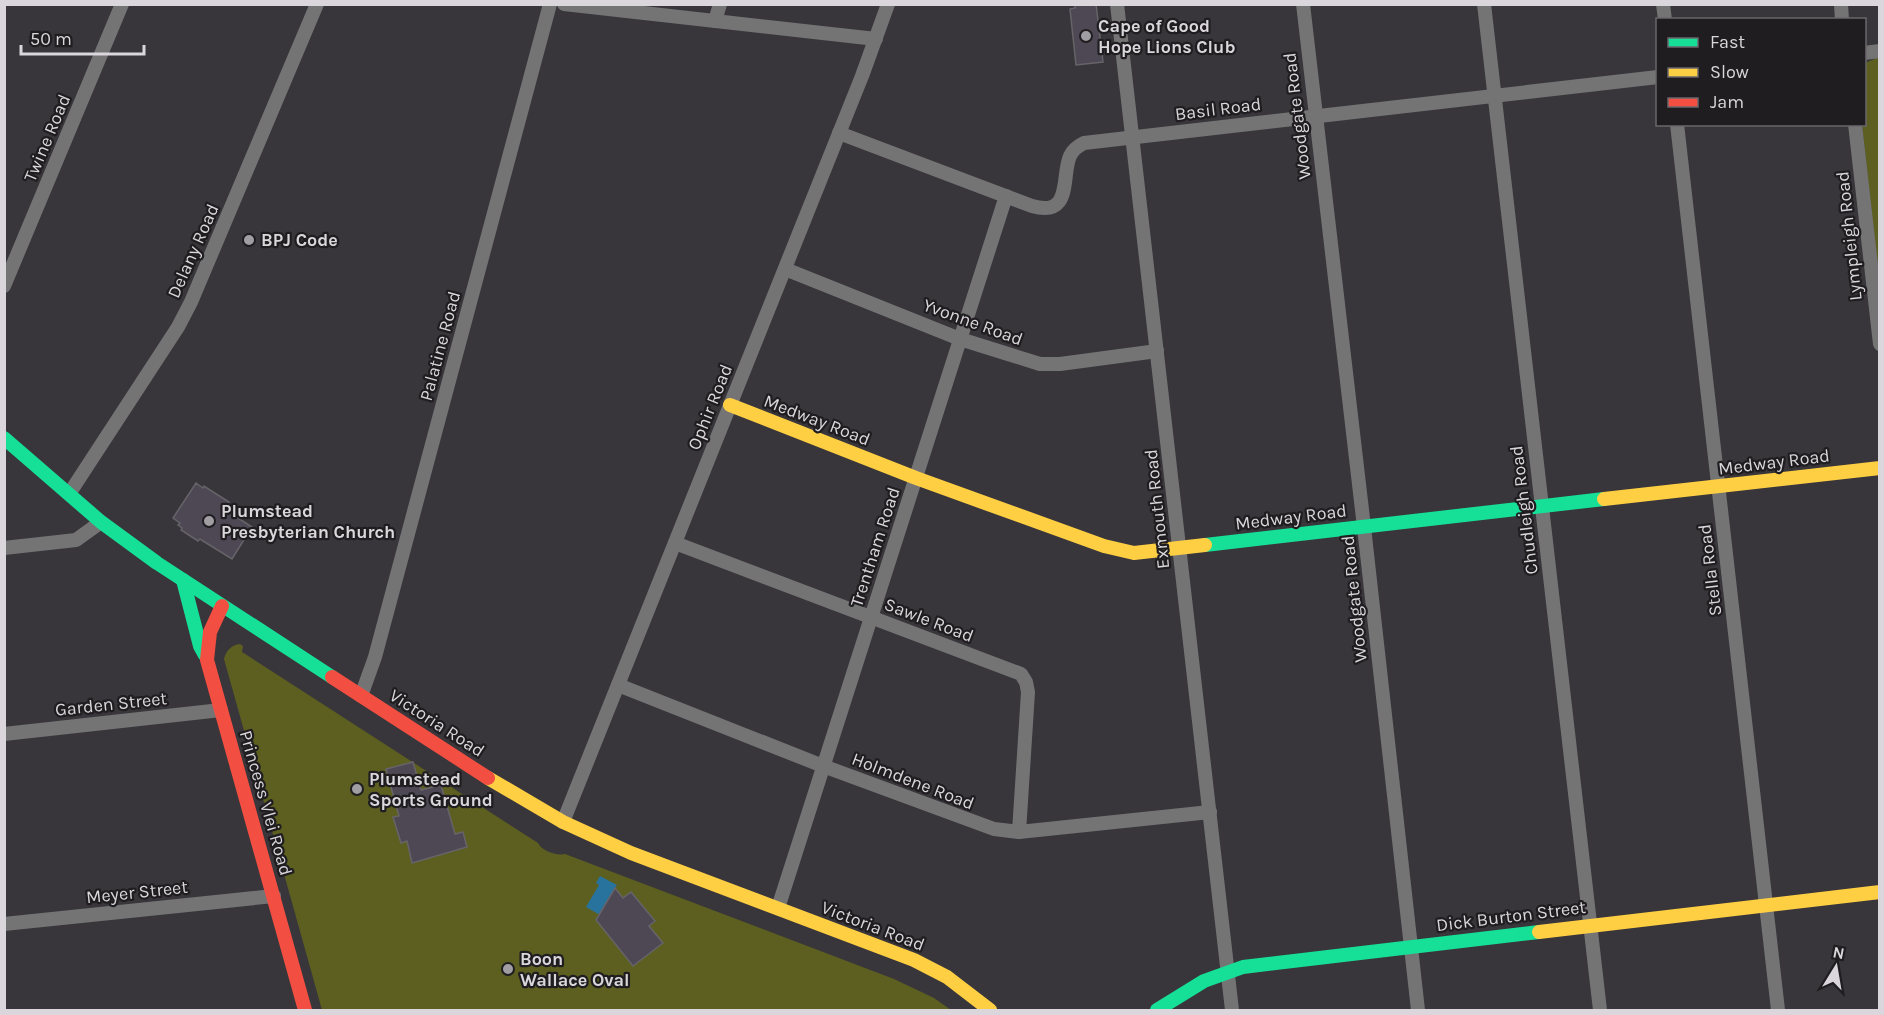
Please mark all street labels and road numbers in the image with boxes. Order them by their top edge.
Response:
street label: Woodgate Road [1278,51,1316,181]
street label: Twine Road [19,91,75,185]
street label: Basil Road [1174,93,1262,125]
street label: Lympleigh Road [1831,170,1867,302]
street label: Delany Road [162,200,224,302]
street label: Palatine Road [415,289,465,403]
street label: Yvonne Road [920,294,1026,350]
street label: Ophir Road [683,361,737,453]
street label: Medway Road [761,390,873,450]
street label: Chudleigh Road [1505,444,1543,576]
street label: Medway Road [1717,444,1831,480]
street label: Exmouth Road [1140,448,1174,570]
street label: Trentham Road [845,484,905,610]
street label: Medway Road [1234,499,1348,535]
street label: Stella Road [1693,523,1727,617]
street label: Woodgate Road [1336,534,1372,664]
street label: Sawle Road [881,593,977,647]
street label: Victoria Road [385,684,489,762]
street label: Garden Street [54,687,168,721]
street label: Princess Vlei Road [235,728,297,878]
street label: Holmdene Road [849,748,977,814]
street label: Meyer Street [85,876,189,908]
street label: Victoria Road [818,896,928,956]
street label: Dick Burton Street [1435,896,1587,936]

